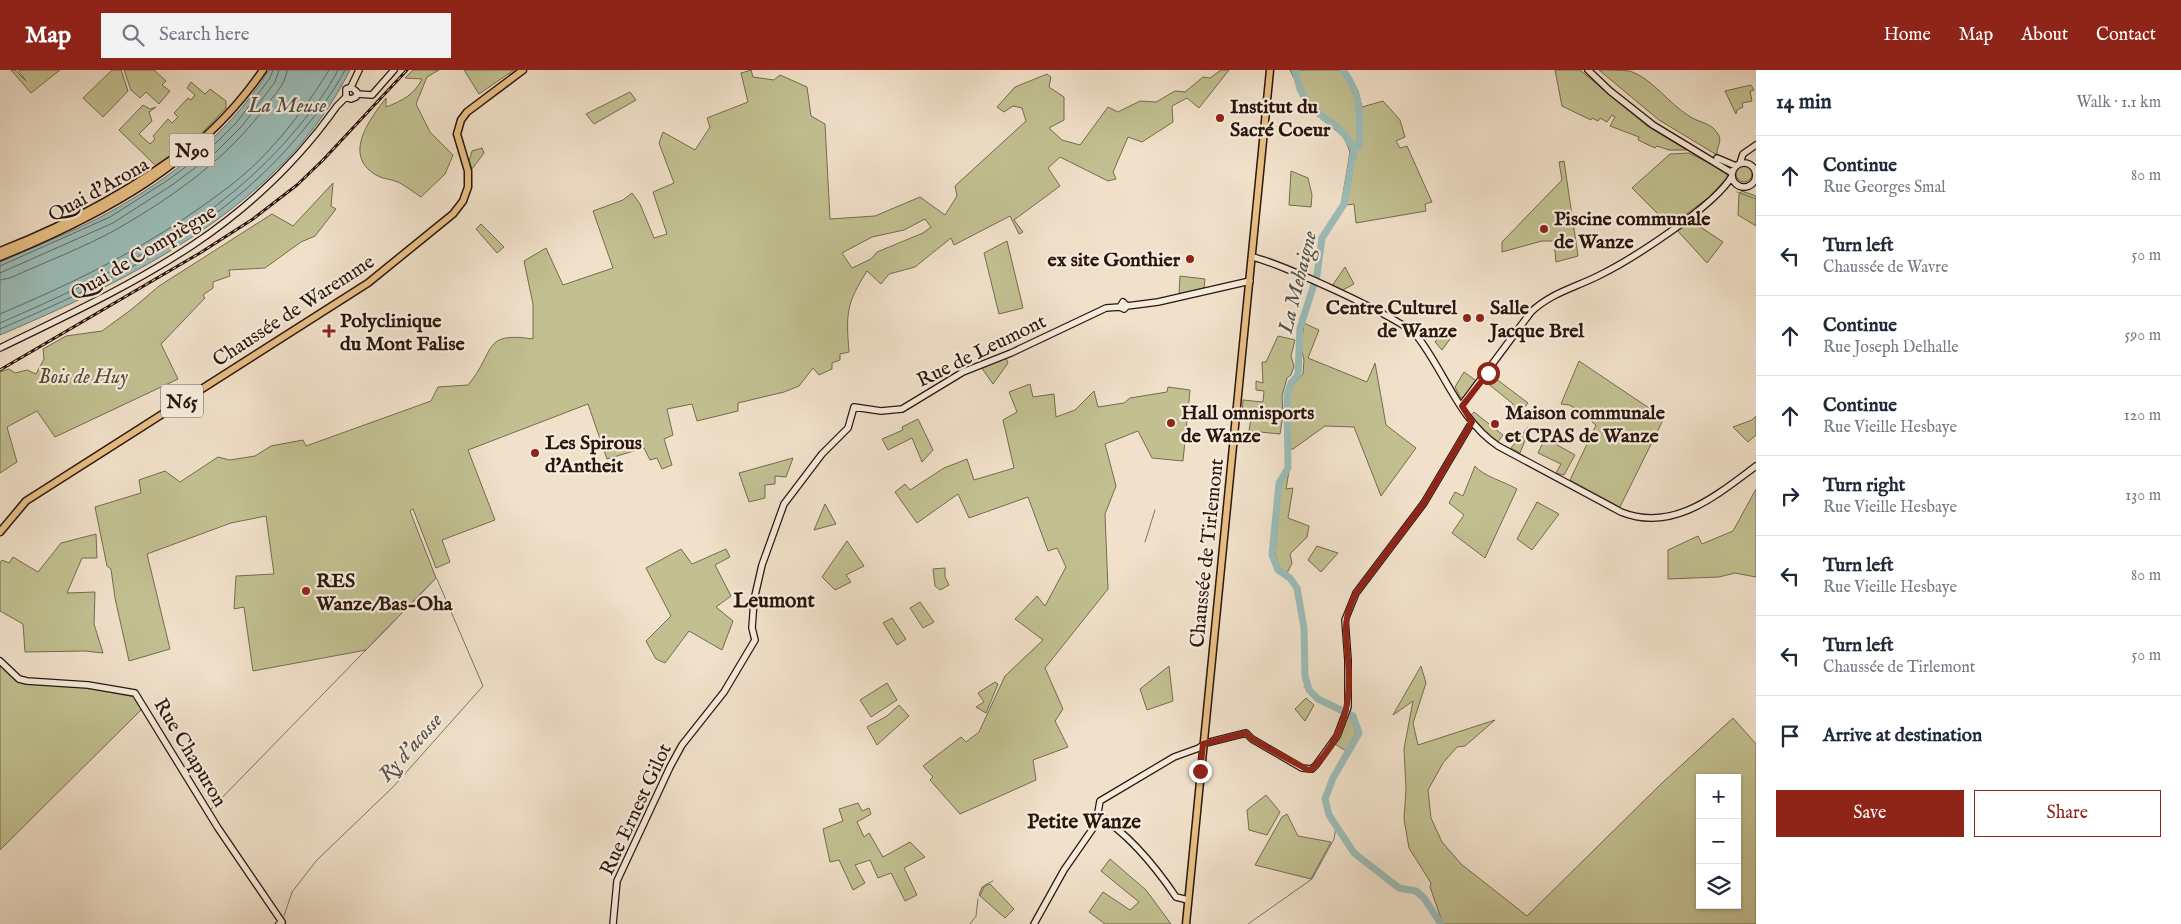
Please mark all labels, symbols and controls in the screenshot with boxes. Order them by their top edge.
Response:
search box [101,13,451,58]
text: Map [25,20,71,51]
icon: search [119,21,147,49]
text: Search here [159,23,250,47]
text: Home [1884,24,1931,47]
text: Map [1959,24,1993,47]
text: About [2021,24,2068,47]
text: Contact [2096,24,2156,47]
text: 14 min [1776,89,1832,116]
water label: La Meuse [247,93,326,120]
text: Walk · 1.1 km [2077,93,2161,113]
place label: Institut du Sacré Coeur [1230,95,1331,143]
marker: Institut du Sacré Coeur [1214,112,1226,124]
road number: N90 [170,134,214,166]
street label: Quai d'Arona [44,152,154,228]
text: Continue [1823,154,1897,178]
icon: ahead [1776,162,1804,190]
text: 80 m [2131,166,2161,186]
text: Rue Georges Smal [1823,178,1946,198]
street label: Quai de Compiègne [66,200,221,307]
place label: Piscine communale de Wanze [1554,207,1711,255]
marker: Piscine communale de Wanze [1538,223,1550,235]
water label: La Mehaigne [1272,228,1324,337]
text: Turn left [1823,234,1894,258]
icon: left [1776,242,1804,270]
text: 50 m [2132,246,2161,266]
place label: ex site Gonthier [1047,248,1181,273]
street label: Chaussée de Waremme [208,250,379,373]
marker: ex site Gonthier [1184,253,1196,265]
text: Chaussée de Wavre [1823,258,1948,278]
place label: Centre Culturel de Wanze [1326,296,1458,344]
place label: Salle Jacque Brel [1487,296,1584,344]
place label: Polyclinique du Mont Falise [340,309,465,357]
street label: Rue de Leumont [913,309,1050,393]
marker: Centre Culturel de Wanze [1461,312,1473,324]
marker: Salle Jacque Brel [1474,312,1486,324]
text: Continue [1823,314,1897,338]
icon: ahead [1776,322,1804,350]
marker: Polyclinique du Mont Falise [322,324,336,338]
text: 590 m [2125,326,2161,346]
text: Rue Joseph Delhalle [1823,338,1959,358]
route start [1477,362,1500,385]
park label: Bois de Huy [38,365,128,390]
road number: N65 [161,384,203,418]
text: Continue [1823,394,1897,418]
place label: Hall omnisports de Wanze [1181,401,1314,449]
place label: Maison communale et CPAS de Wanze [1505,401,1666,449]
icon: ahead [1776,402,1804,430]
text: 120 m [2124,406,2161,426]
marker: Hall omnisports de Wanze [1165,417,1177,429]
marker: Maison communale et CPAS de Wanze [1489,418,1501,430]
text: Rue Vieille Hesbaye [1823,418,1957,438]
place label: Les Spirous d'Antheit [545,431,642,479]
marker: Les Spirous d'Antheit [529,447,541,459]
street label: Chaussée de Tirlemont [1185,457,1230,649]
text: Turn right [1823,474,1905,498]
icon: right [1776,482,1804,510]
text: 130 m [2125,486,2161,506]
text: Rue Vieille Hesbaye [1823,498,1957,518]
text: Turn left [1823,554,1894,578]
icon: left [1776,562,1804,590]
text: 80 m [2131,566,2161,586]
place label: RES Wanze/Bas-Oha [315,569,453,617]
text: Rue Vieille Hesbaye [1823,578,1957,598]
marker: RES Wanze/Bas-Oha [300,585,312,597]
district label: Leumont [733,588,815,615]
text: Turn left [1823,634,1894,658]
icon: left [1776,642,1804,670]
text: 50 m [2132,646,2161,666]
text: Chaussée de Tirlemont [1823,658,1975,678]
street label: Rue Chapuron [147,694,232,812]
water label: Ry d'acosse [373,708,449,788]
icon: arrive [1776,722,1804,750]
text: Arrive at destination [1823,724,1982,748]
street label: Rue Ernest Gilot [595,740,678,880]
route end [1189,760,1212,783]
map controls [1696,774,1741,909]
button: + [1696,774,1741,819]
button: Save [1776,790,1964,837]
button: Share [1974,790,2161,837]
district label: Petite Wanze [1027,809,1141,836]
button: − [1696,819,1741,864]
button: layers [1696,864,1741,909]

